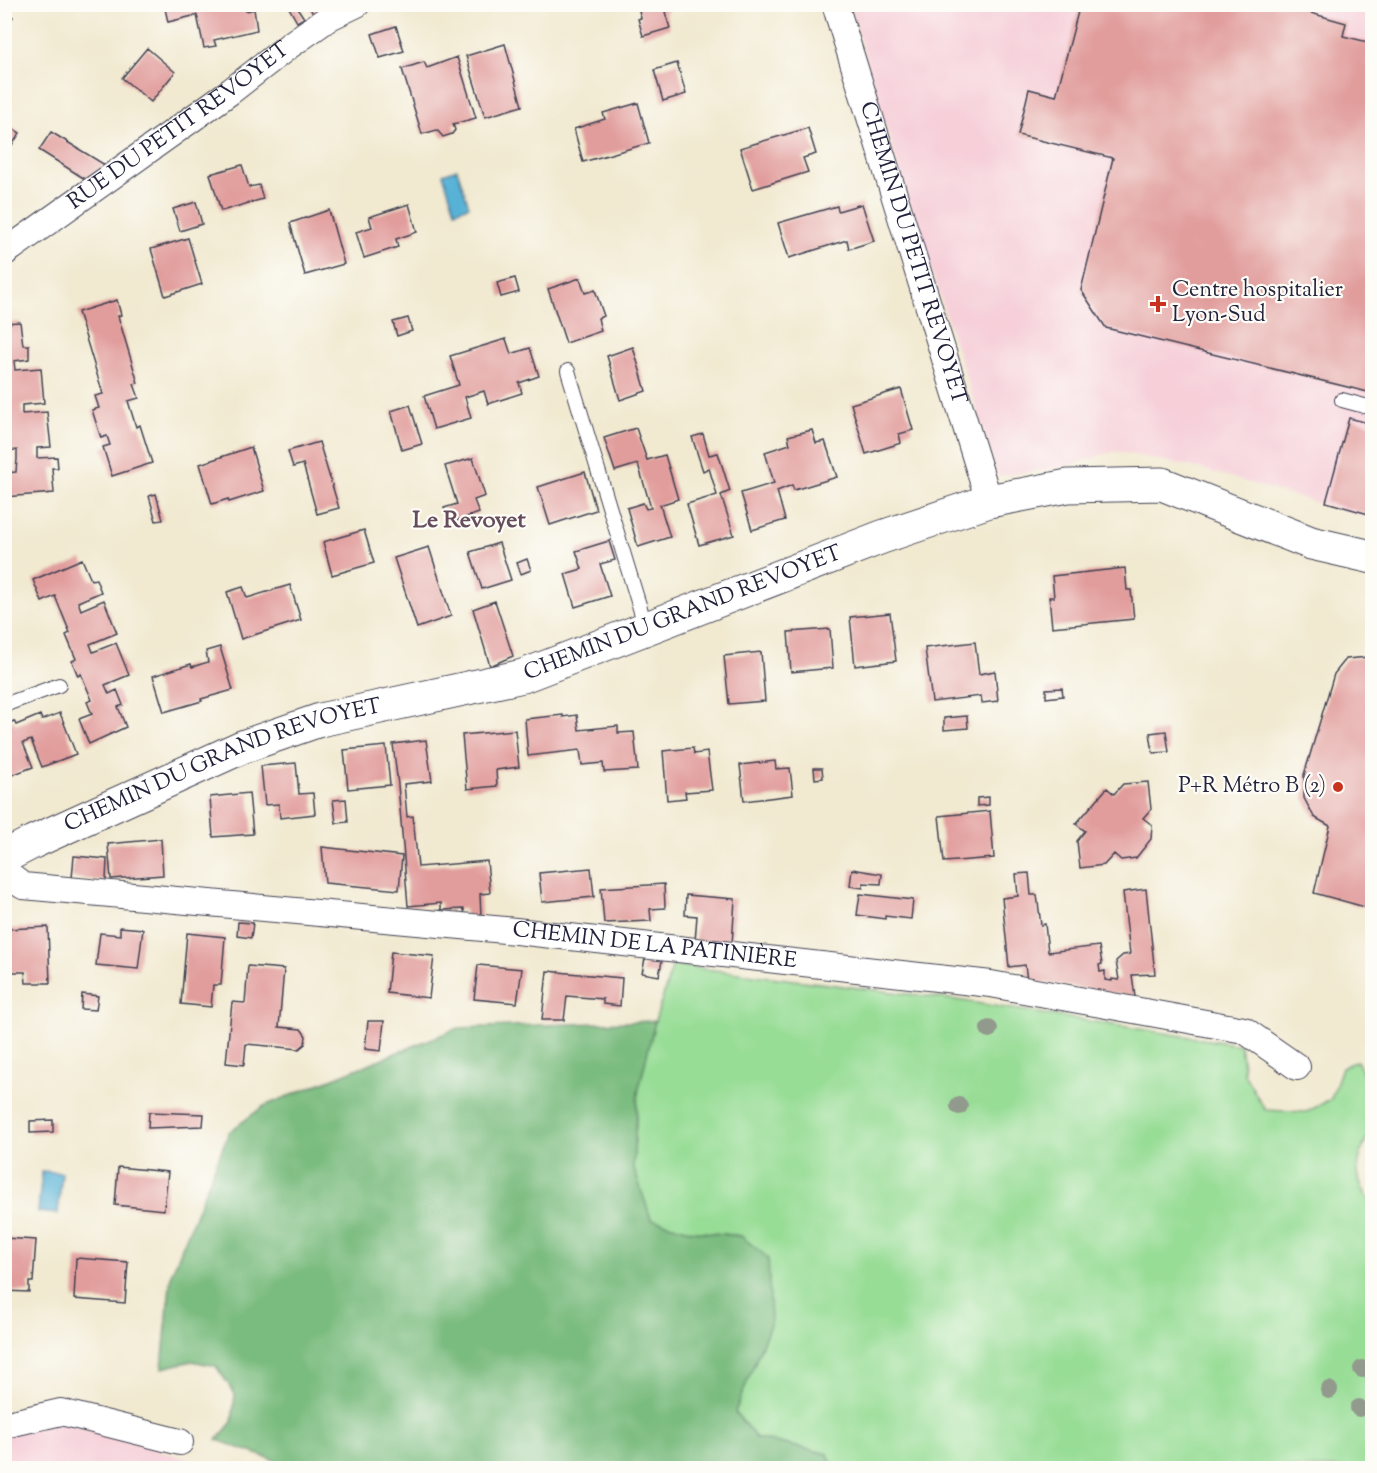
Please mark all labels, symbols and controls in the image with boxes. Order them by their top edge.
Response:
street label: RUE DU PETIT REVOYET [61,34,297,218]
street label: CHEMIN DU PETIT REVOYET [850,98,974,409]
place label: Centre hospitalier Lyon-Sud [1172,275,1343,332]
marker: Centre hospitalier Lyon-Sud [1149,295,1167,313]
district label: Le Revoyet [412,504,526,538]
street label: CHEMIN DU GRAND REVOYET [519,538,847,690]
street label: CHEMIN DU GRAND REVOYET [59,691,385,842]
place label: P+R Métro B (2) [1178,771,1326,803]
marker: P+R Métro B (2) [1331,780,1345,794]
street label: CHEMIN DE LA PATINIÈRE [511,915,798,978]

